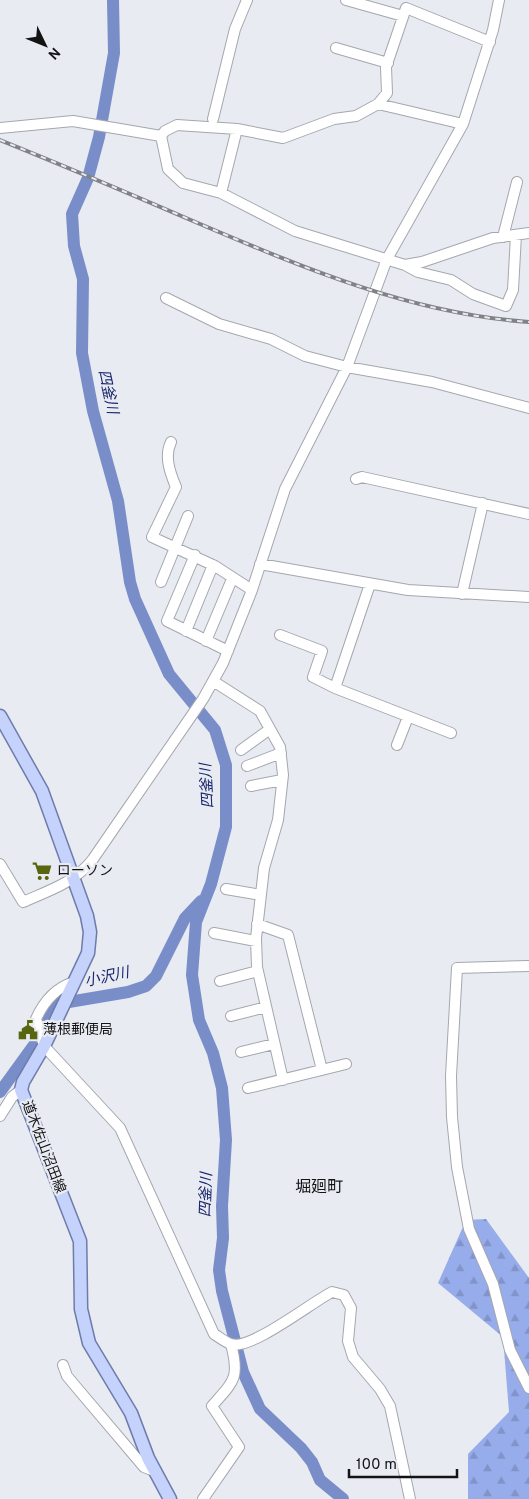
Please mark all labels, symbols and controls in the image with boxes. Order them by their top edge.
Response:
north arrow [20,20,70,70]
text: N [44,43,63,62]
water label: 四釜川 [93,368,121,418]
water label: 四釜川 [197,761,219,809]
supermarket icon: ローソン [31,860,53,882]
place label: ローソン [57,863,113,880]
water label: 小沢川 [83,964,133,992]
public building icon: 薄根郵便局 [17,1019,39,1041]
place label: 薄根郵便局 [43,1022,113,1039]
street label: 道木佐山沼田線 [18,1098,68,1196]
water label: 四釜川 [197,1170,217,1218]
district label: 堀廻町 [295,1178,343,1198]
scale bar [349,1446,456,1478]
text: 100 m [356,1456,397,1475]

